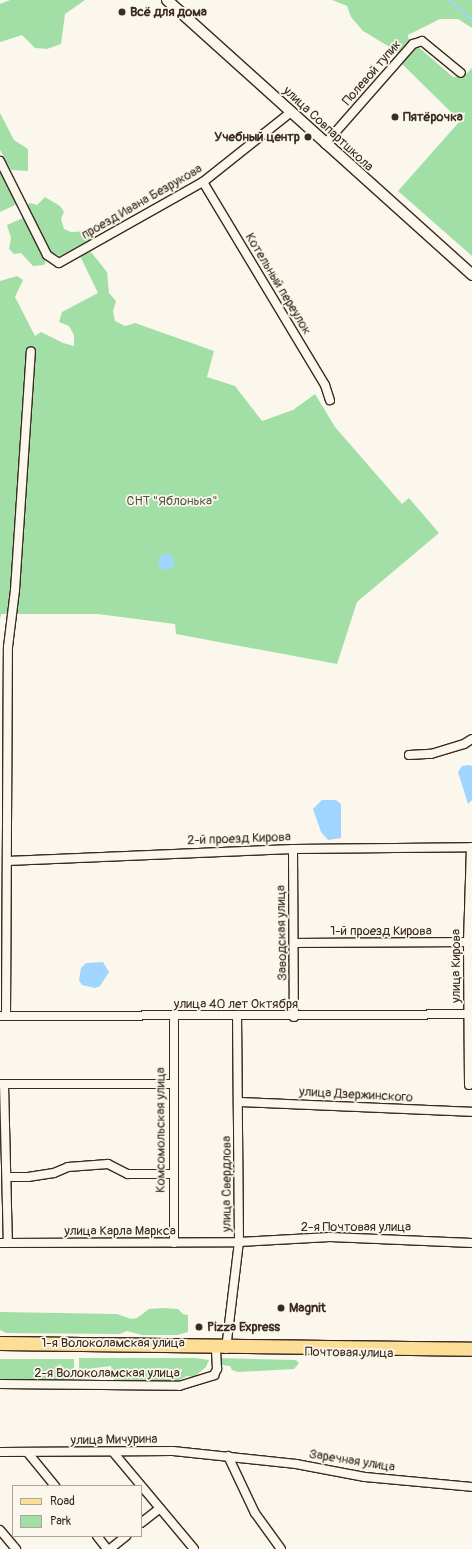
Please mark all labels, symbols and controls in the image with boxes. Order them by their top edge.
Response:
place label: Всё для дома [130,4,207,20]
marker: Всё для дома [117,7,127,17]
street label: Полевой тупик [339,37,405,109]
street label: улица Совпартшкола [280,83,376,175]
place label: Пятёрочка [403,109,463,125]
marker: Пятёрочка [390,112,400,122]
place label: Учебный центр [214,129,300,145]
marker: Учебный центр [303,132,313,142]
street label: проезд Ивана Безрукова [79,161,205,243]
street label: Котельный переулок [242,230,314,338]
park label: СНТ "Яблонька" [127,493,217,509]
street label: 2-й проезд Кирова [187,829,291,849]
street label: Заводская улица [273,885,291,981]
street label: 1-й проезд Кирова [330,923,432,939]
street label: улица Кирова [448,929,464,1003]
street label: улица 40 лет Октября [174,996,298,1012]
street label: Комсомольская улица [153,1067,169,1193]
street label: улица Дзержинского [299,1084,413,1106]
street label: улица Свердлова [219,1136,235,1232]
street label: 2-я Почтовая улица [301,1219,411,1235]
street label: улица Карла Маркса [64,1223,176,1239]
place label: Magnit [289,1300,326,1316]
marker: Magnit [276,1303,286,1313]
place label: Pizza Express [207,1319,280,1335]
marker: Pizza Express [194,1322,204,1332]
street label: 1-я Волоколамская улица [41,1335,185,1351]
street label: Почтовая улица [305,1344,393,1362]
street label: 2-я Волоколамская улица [34,1365,180,1381]
street label: улица Мичурина [70,1431,158,1449]
street label: Заречная улица [308,1447,396,1475]
legend [12,1485,142,1537]
text: Road [50,1494,75,1509]
text: Park [50,1514,71,1529]

